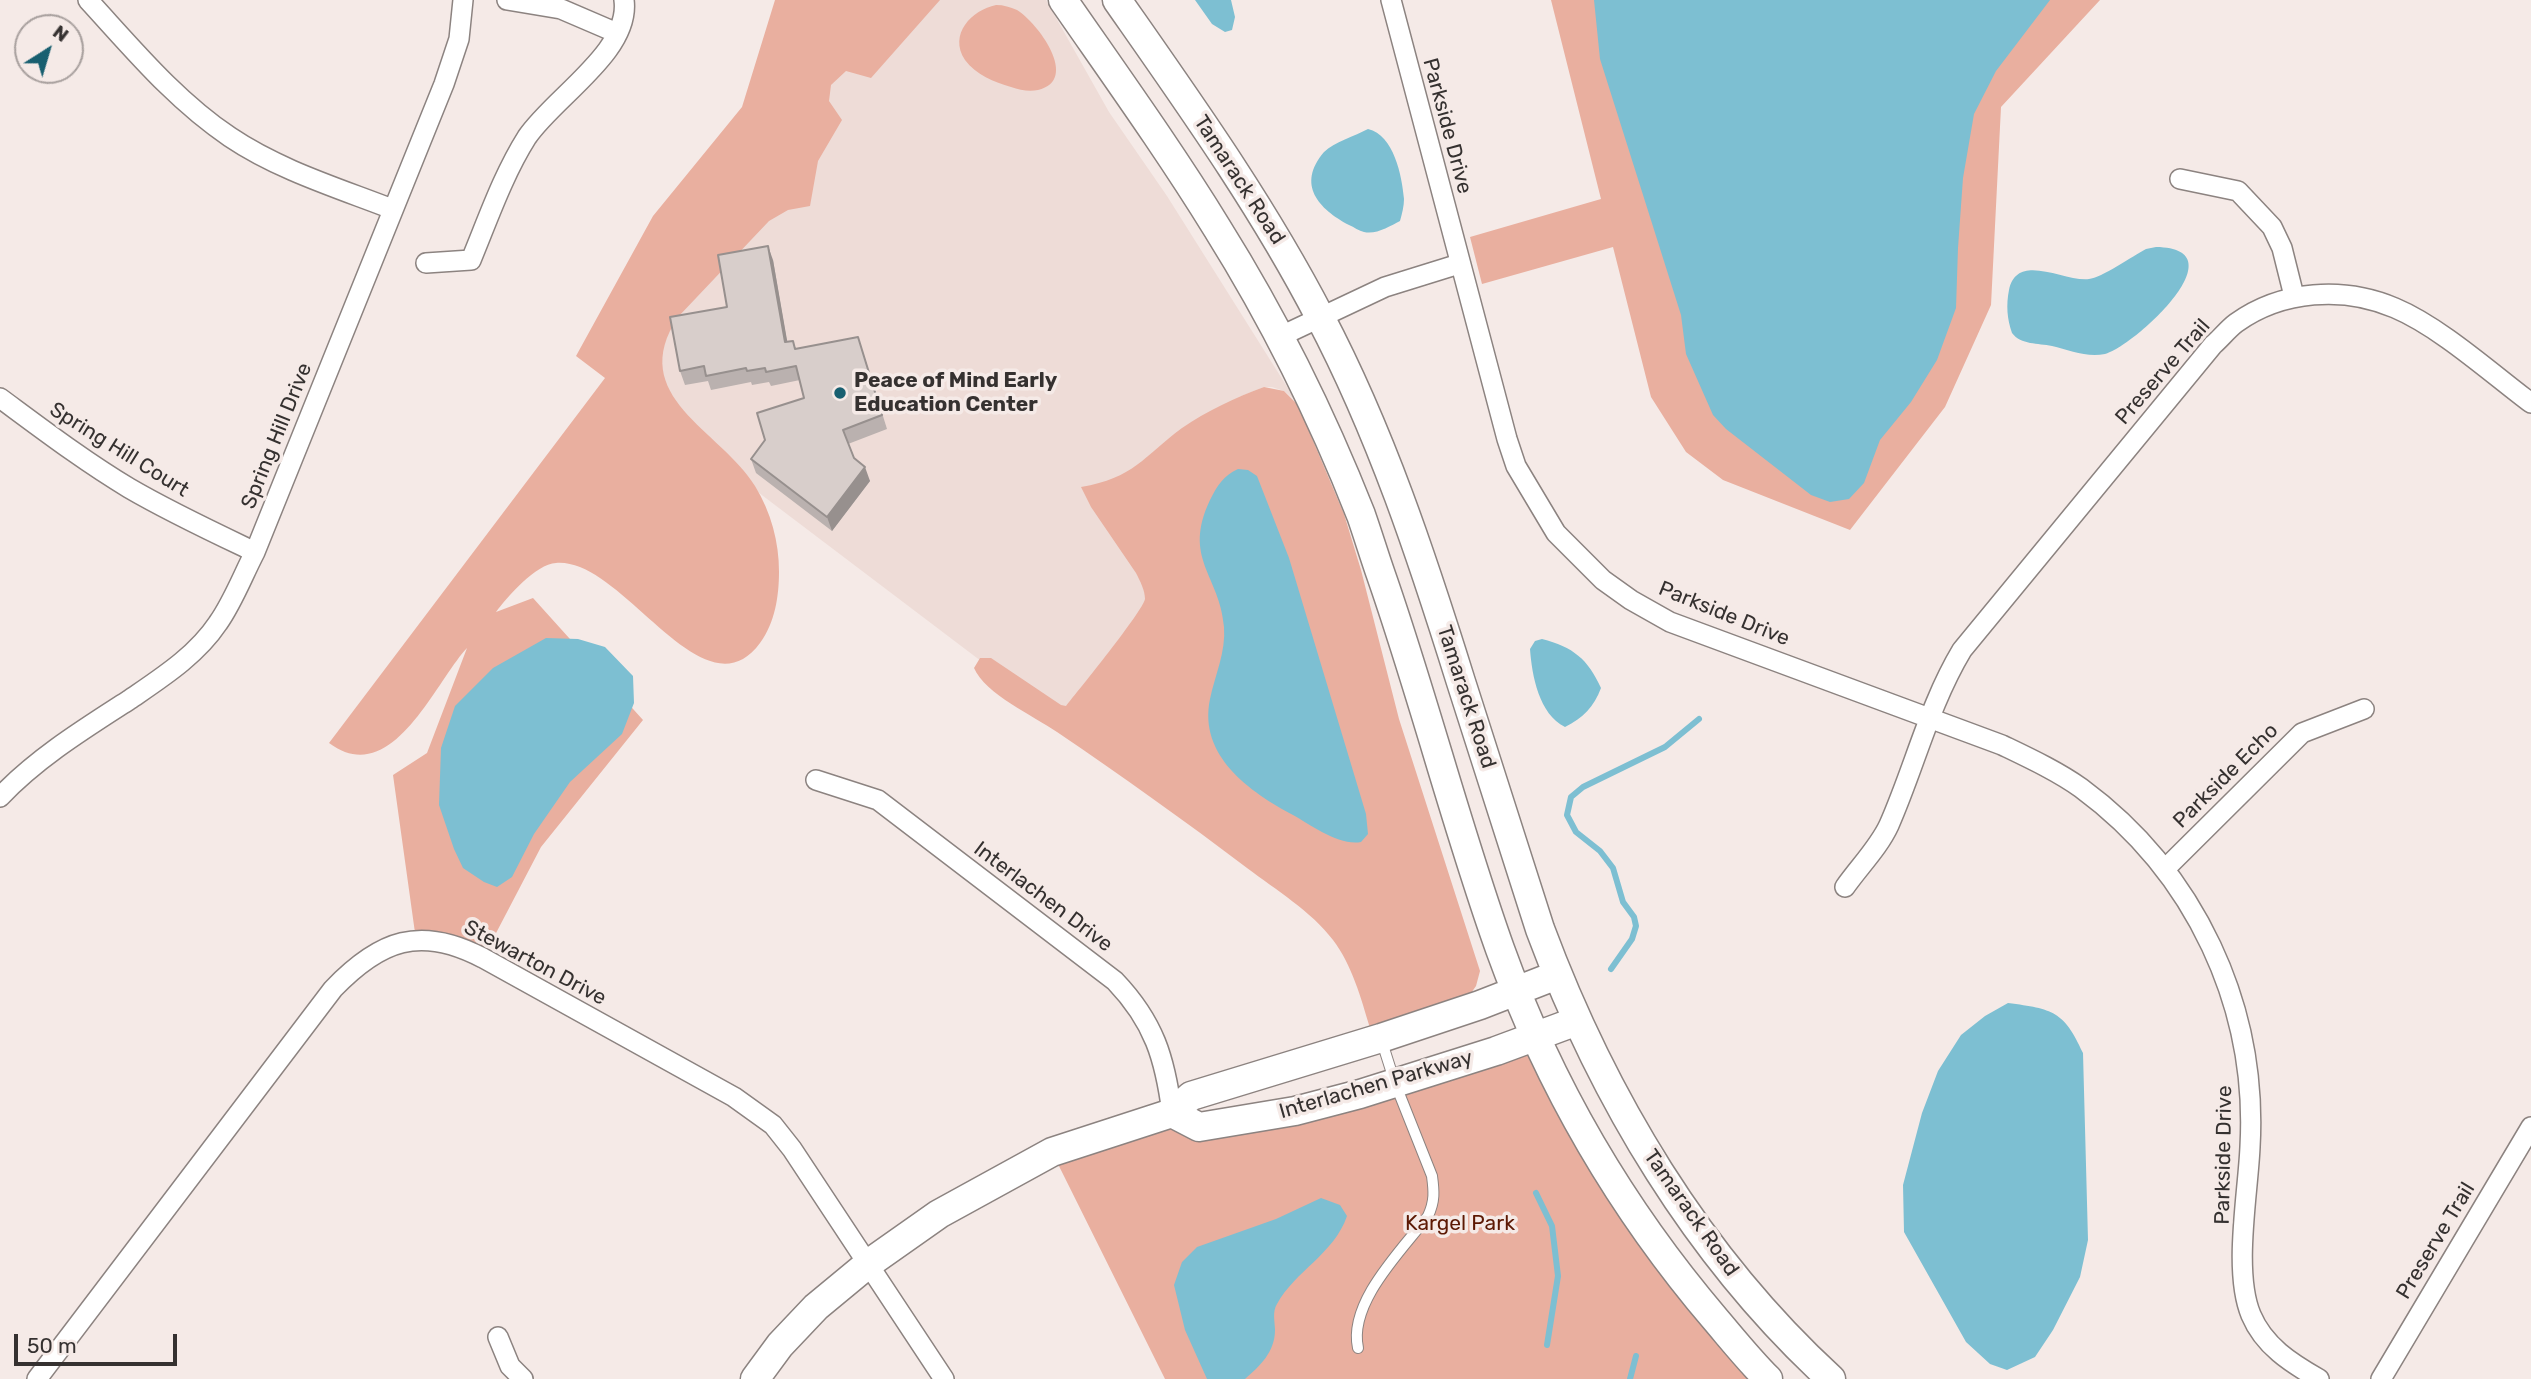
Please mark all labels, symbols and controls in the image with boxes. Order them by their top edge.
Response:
north arrow [14,14,84,84]
text: N [48,20,73,47]
street label: Parkside Drive [1417,56,1477,196]
street label: Tamarack Road [1188,111,1290,249]
street label: Preserve Trail [2110,314,2216,430]
street label: Spring Hill Drive [236,359,318,513]
place label: Peace of Mind Early Education Center [854,368,1057,418]
marker: Peace of Mind Early Education Center [832,385,848,401]
street label: Spring Hill Court [45,397,193,503]
street label: Parkside Drive [1655,576,1793,652]
street label: Tamarack Road [1431,622,1501,772]
street label: Parkside Echo [2168,718,2284,834]
street label: Interlachen Drive [969,837,1117,957]
street label: Stewarton Drive [460,915,610,1011]
street label: Interlachen Parkway [1276,1045,1476,1125]
street label: Parkside Drive [2210,1085,2238,1225]
street label: Tamarack Road [1638,1145,1744,1281]
street label: Preserve Trail [2391,1178,2481,1304]
park label: Kargel Park [1405,1211,1515,1237]
scale bar [18,1320,180,1364]
text: 50 m [27,1333,77,1358]

